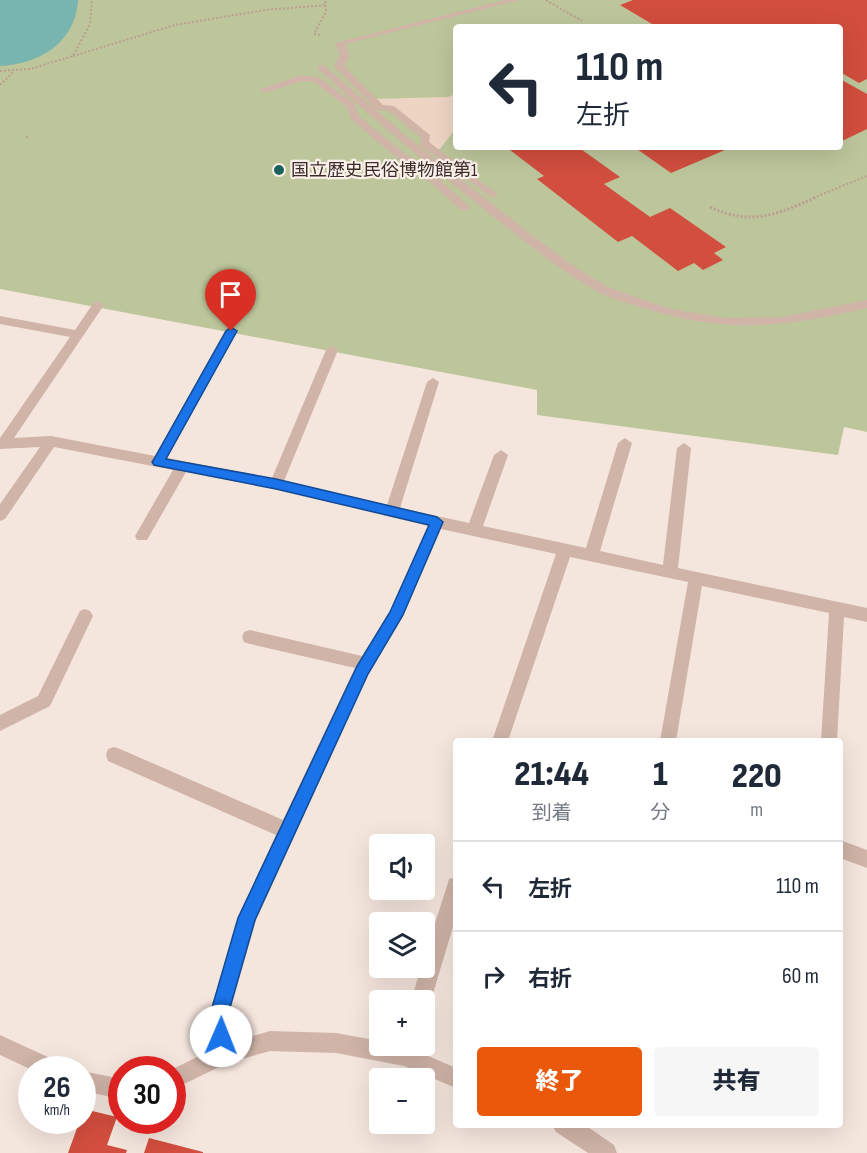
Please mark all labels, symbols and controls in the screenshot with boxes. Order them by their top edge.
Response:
text: 110 m [576,42,663,93]
icon: left [477,48,555,126]
text: 左折 [576,100,630,132]
place label: 国立歴史民俗博物館第1 [291,160,478,181]
marker: 国立歴史民俗博物館第1 [272,163,286,177]
pin [205,269,256,331]
icon: arrive [214,278,247,311]
text: 21:44 [514,753,589,796]
text: 1 [653,753,668,796]
text: 220 [732,755,782,798]
text: m [750,798,763,822]
text: 到着 [532,801,572,825]
text: 分 [650,801,670,825]
map controls [369,834,435,1134]
button: sound [369,834,435,900]
icon: left [477,870,510,903]
text: 110 m [776,873,819,900]
text: 左折 [528,876,572,903]
button: layers [369,912,435,978]
icon: right [477,960,510,993]
text: 60 m [782,963,819,990]
text: 右折 [528,966,572,993]
button: + [369,990,435,1056]
position arrow [189,1004,253,1068]
button: 終了 [477,1047,642,1116]
button: 共有 [654,1047,819,1116]
speed limit sign: 30 [108,1056,186,1134]
button: − [369,1068,435,1134]
text: 26 [43,1070,71,1106]
text: km/h [44,1101,70,1120]

